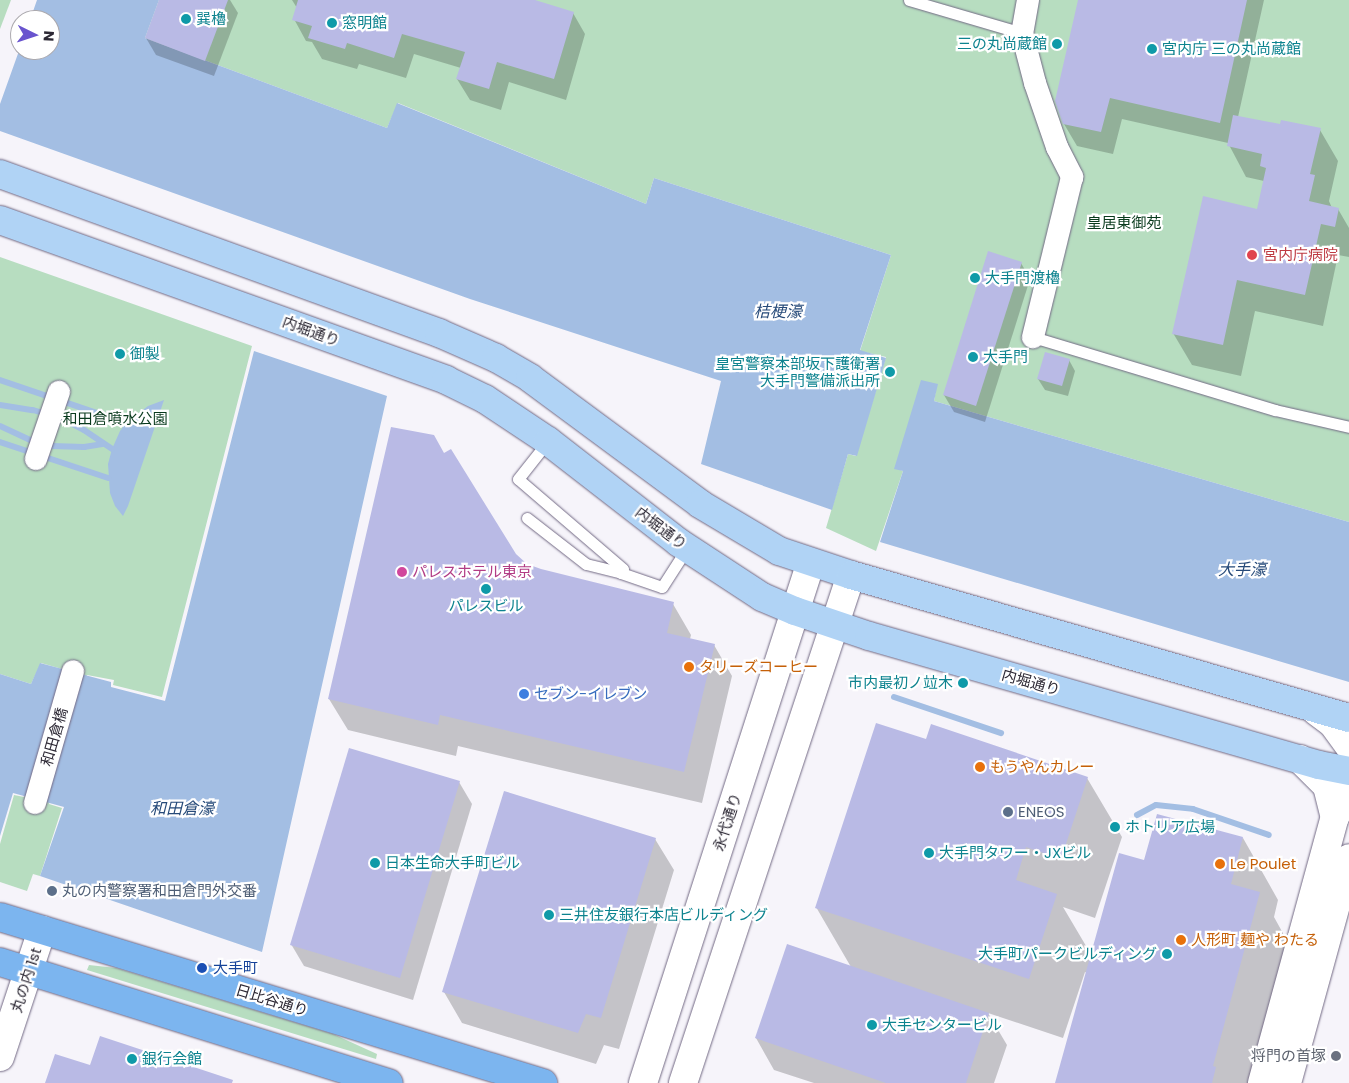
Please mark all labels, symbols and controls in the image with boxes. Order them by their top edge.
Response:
north arrow [10,10,60,60]
place label: 巽櫓 [196,10,226,28]
marker: 巽櫓 [180,13,192,25]
place label: 窓明館 [342,14,387,32]
marker: 窓明館 [326,17,338,29]
text: N [39,30,59,42]
place label: 三の丸尚蔵館 [957,35,1047,53]
marker: 三の丸尚蔵館 [1051,38,1063,50]
place label: 宮内庁 三の丸尚蔵館 [1162,40,1301,58]
marker: 宮内庁 三の丸尚蔵館 [1146,43,1158,55]
park label: 皇居東御苑 [1087,214,1161,232]
place label: 宮内庁病院 [1263,246,1338,264]
marker: 宮内庁病院 [1245,248,1259,262]
place label: 大手門渡櫓 [985,269,1060,287]
marker: 大手門渡櫓 [969,272,981,284]
water label: 桔梗濠 [754,302,802,322]
street label: 内堀通り [280,312,342,350]
place label: 御製 [130,345,160,363]
marker: 御製 [114,348,126,360]
place label: 大手門 [983,348,1028,366]
marker: 大手門 [967,351,979,363]
place label: 皇宮警察本部坂下護衛署 大手門警備派出所 [715,354,880,389]
marker: 皇宮警察本部坂下護衛署 大手門警備派出所 [884,366,896,378]
park label: 和田倉噴水公園 [63,410,167,428]
street label: 内堀通り [632,503,690,553]
water label: 大手濠 [1218,560,1266,580]
place label: パレスホテル東京 [412,563,532,581]
marker: パレスホテル東京 [396,566,408,578]
marker: パレスビル [480,583,492,595]
place label: パレスビル [449,597,523,615]
place label: タリーズコーヒー [699,658,819,676]
marker: タリーズコーヒー [683,661,695,673]
street label: 内堀通り [1000,665,1062,699]
place label: 市内最初ノ竝木 [848,674,953,692]
marker: 市内最初ノ竝木 [957,677,969,689]
place label: セブン-イレブン [534,685,647,703]
marker: セブン-イレブン [518,688,530,700]
street label: 和田倉橋 [37,706,71,768]
place label: もうやんカレー [990,758,1095,776]
marker: もうやんカレー [974,761,986,773]
street label: 永代通り [709,791,745,853]
water label: 和田倉濠 [150,799,214,819]
place label: ENEOS [1018,803,1065,821]
marker: ENEOS [1002,806,1014,818]
place label: ホトリア広場 [1125,818,1215,836]
marker: ホトリア広場 [1109,821,1121,833]
place label: 大手門タワー・JXビル [939,844,1091,862]
marker: 大手門タワー・JXビル [923,847,935,859]
place label: 日本生命大手町ビル [385,854,520,872]
place label: Le Poulet [1230,855,1296,873]
marker: 日本生命大手町ビル [369,857,381,869]
marker: Le Poulet [1214,858,1226,870]
place label: 丸の内警察署和田倉門外交番 [62,882,257,900]
marker: 丸の内警察署和田倉門外交番 [46,885,58,897]
place label: 三井住友銀行本店ビルディング [559,906,769,924]
marker: 三井住友銀行本店ビルディング [543,909,555,921]
place label: 人形町 麺や わたる [1191,931,1319,949]
marker: 人形町 麺や わたる [1175,934,1187,946]
street label: 丸の内 1st [7,945,45,1015]
place label: 大手町パークビルディング [977,945,1157,963]
marker: 大手町パークビルディング [1161,948,1173,960]
place label: 大手町 [213,959,258,977]
marker: 大手町 [195,961,209,975]
street label: 日比谷通り [234,980,310,1020]
place label: 大手センタービル [882,1016,1002,1034]
marker: 大手センタービル [866,1019,878,1031]
place label: 将門の首塚 [1251,1047,1326,1065]
place label: 銀行会館 [142,1050,202,1068]
marker: 将門の首塚 [1330,1050,1342,1062]
marker: 銀行会館 [126,1053,138,1065]

